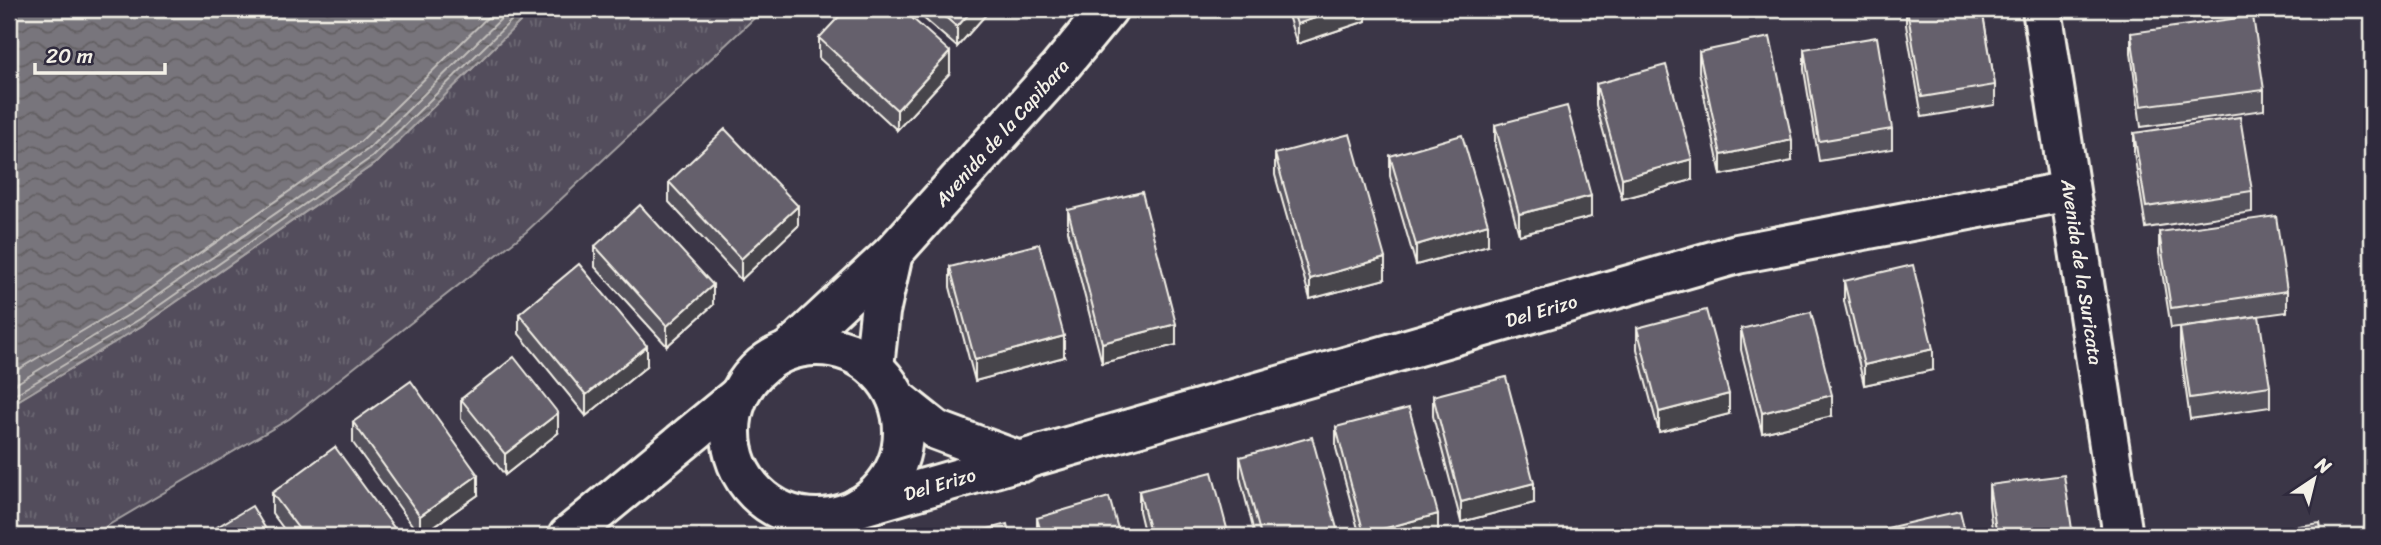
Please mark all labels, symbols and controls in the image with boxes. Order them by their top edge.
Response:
scale bar [35,32,164,76]
text: 20 m [46,37,93,75]
street label: Avenida de la Capibara [925,51,1078,215]
street label: Avenida de la Suricata [2052,176,2113,368]
street label: Del Erizo [1501,284,1581,336]
north arrow [2280,444,2350,514]
text: N [2308,448,2339,483]
street label: Del Erizo [900,458,980,510]

